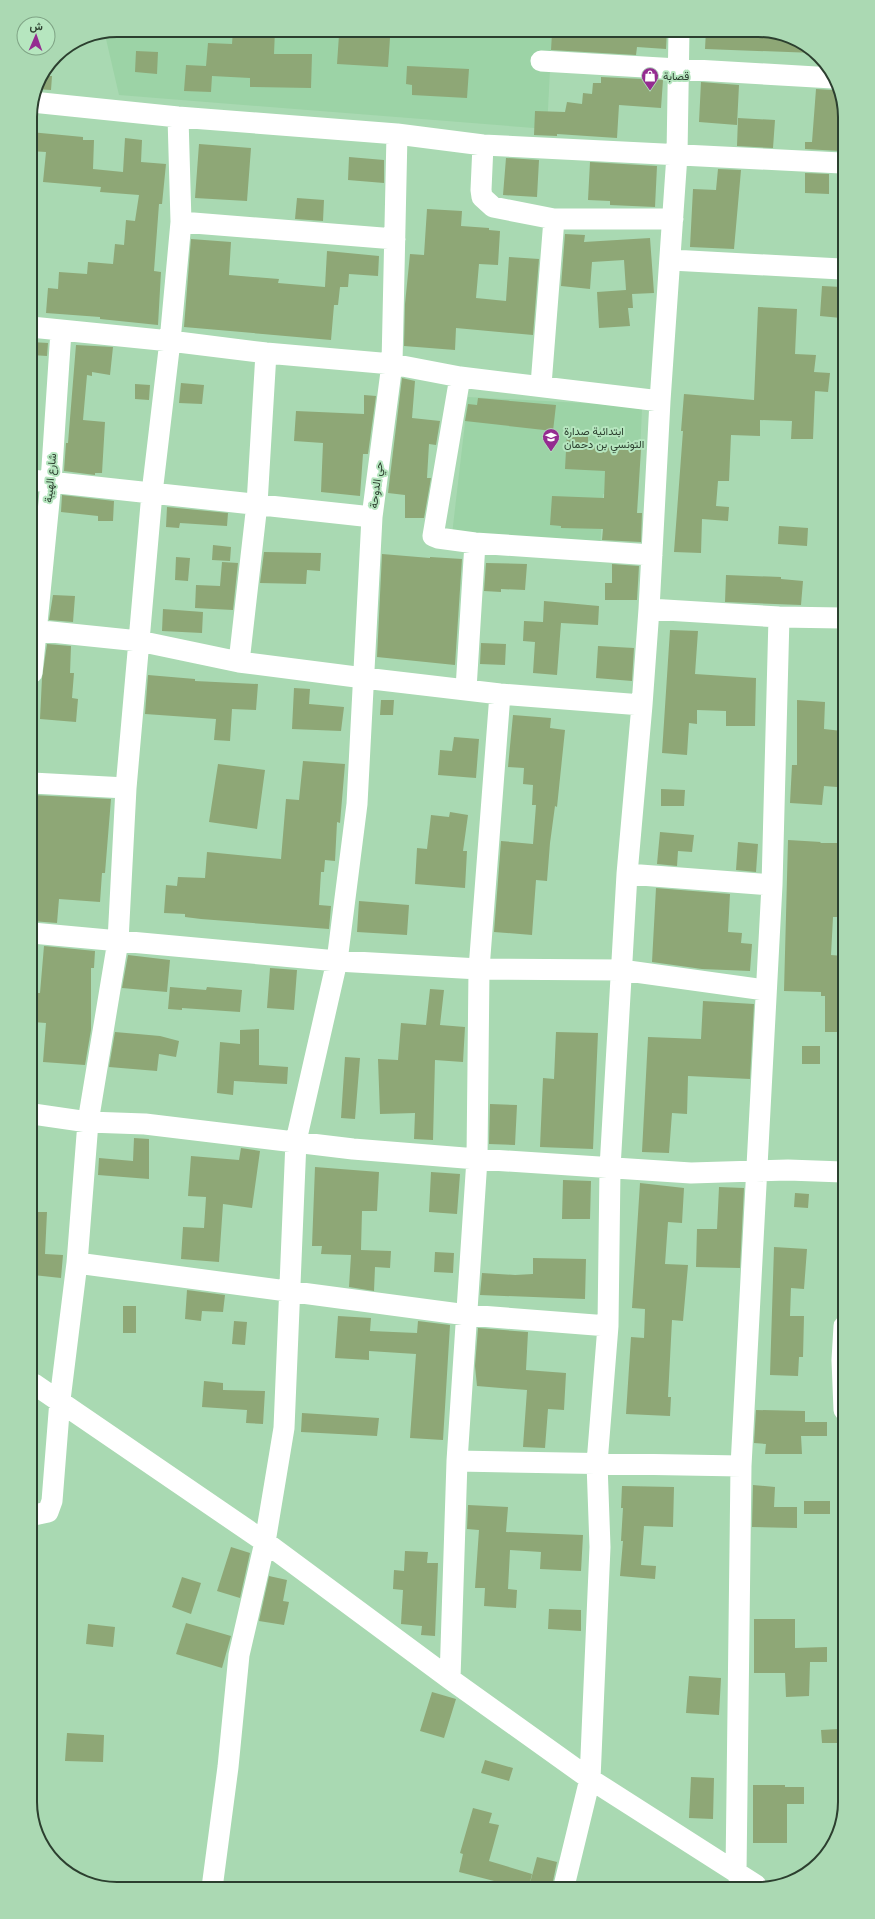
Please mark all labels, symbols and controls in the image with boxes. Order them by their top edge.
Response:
north arrow [16,16,56,56]
text: ش [29,19,43,33]
shop icon: قصابة [640,66,660,91]
place label: قصابة [663,69,689,83]
place label: ابتدائية صدارة التونسي بن دحمان [564,424,644,454]
school or university icon: ابتدائية صدارة التونسي بن دحمان [541,427,561,452]
street label: شارع الهيبة [41,452,60,503]
street label: حي الدوحة [366,461,389,510]

